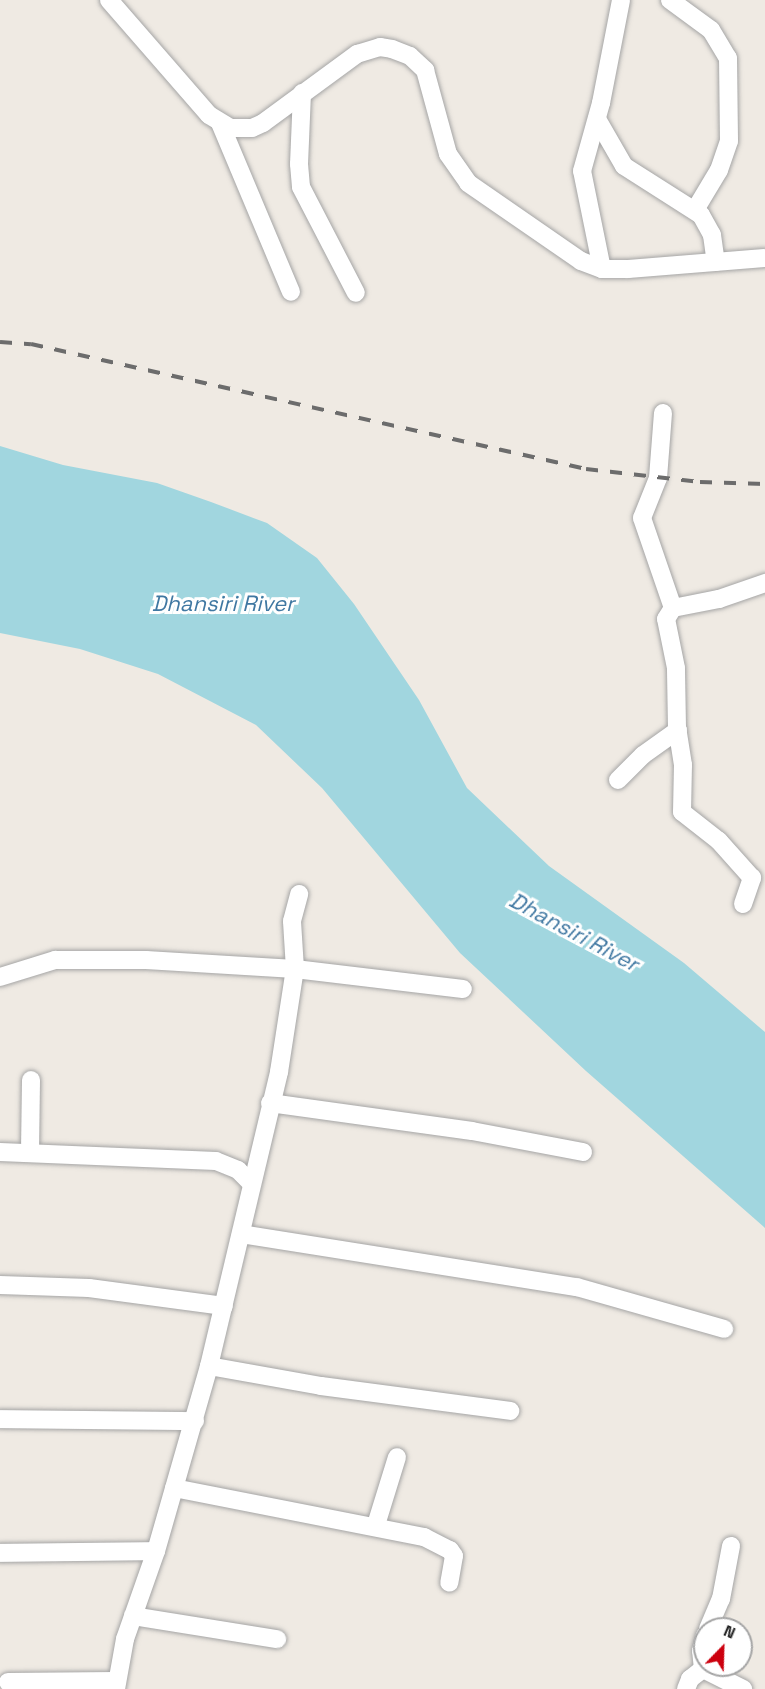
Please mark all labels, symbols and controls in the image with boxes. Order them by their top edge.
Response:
water label: Dhansiri River [152,591,294,617]
water label: Dhansiri River [505,887,643,977]
north arrow [693,1617,753,1677]
text: N [720,1620,738,1644]

